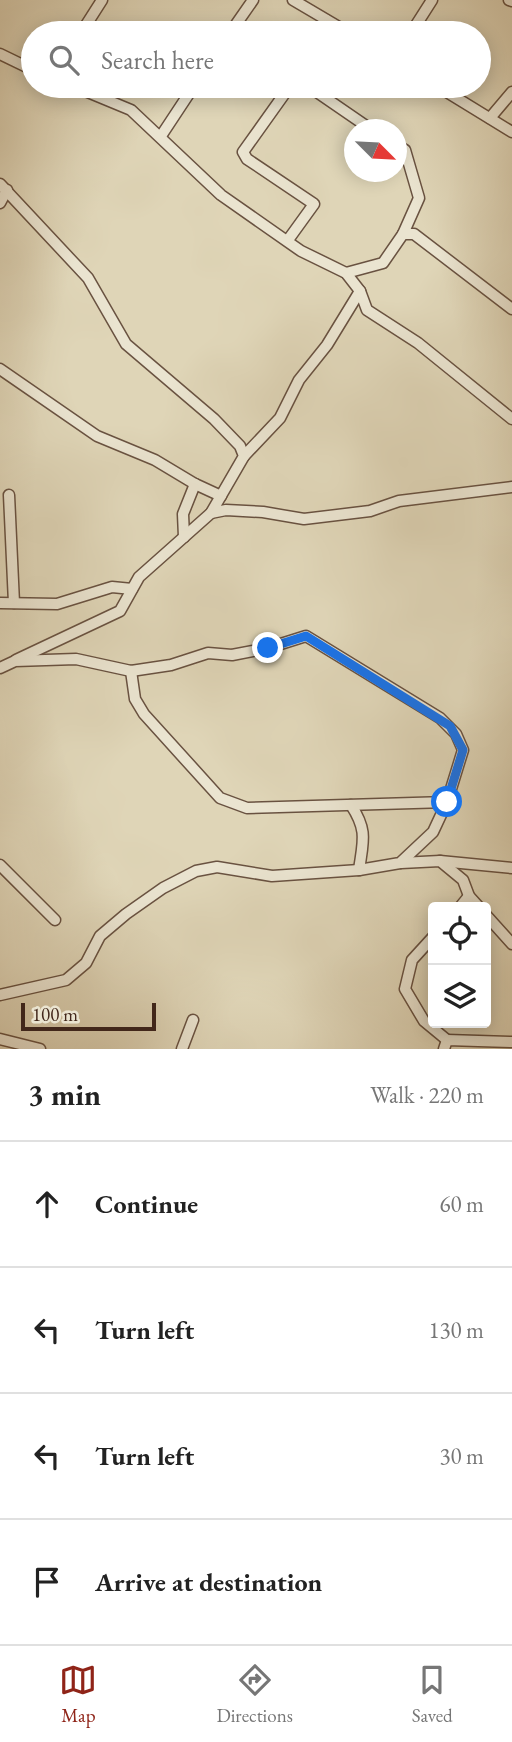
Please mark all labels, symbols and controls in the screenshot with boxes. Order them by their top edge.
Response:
search box [21,21,491,98]
icon: search [45,41,83,79]
text: Search here [101,43,214,77]
north arrow [344,119,407,182]
route end [252,632,283,663]
route start [431,786,462,817]
map controls [428,902,491,1028]
button: locate [428,902,491,965]
button: layers [428,965,491,1028]
scale bar [21,1000,156,1032]
text: 100 m [32,1002,78,1027]
text: 3 min [28,1075,101,1114]
text: Walk · 220 m [370,1080,484,1110]
icon: ahead [28,1185,66,1223]
text: Continue [95,1187,198,1221]
text: 60 m [439,1189,484,1219]
icon: left [28,1311,66,1349]
text: Turn left [95,1313,194,1347]
text: 130 m [428,1315,484,1345]
icon: left [28,1437,66,1475]
text: Turn left [95,1439,194,1473]
text: 30 m [439,1441,484,1471]
icon: arrive [28,1563,66,1601]
text: Arrive at destination [95,1565,322,1599]
tab: Map [59,1661,97,1728]
tab: Directions [216,1661,293,1728]
tab: Saved [412,1661,453,1728]

